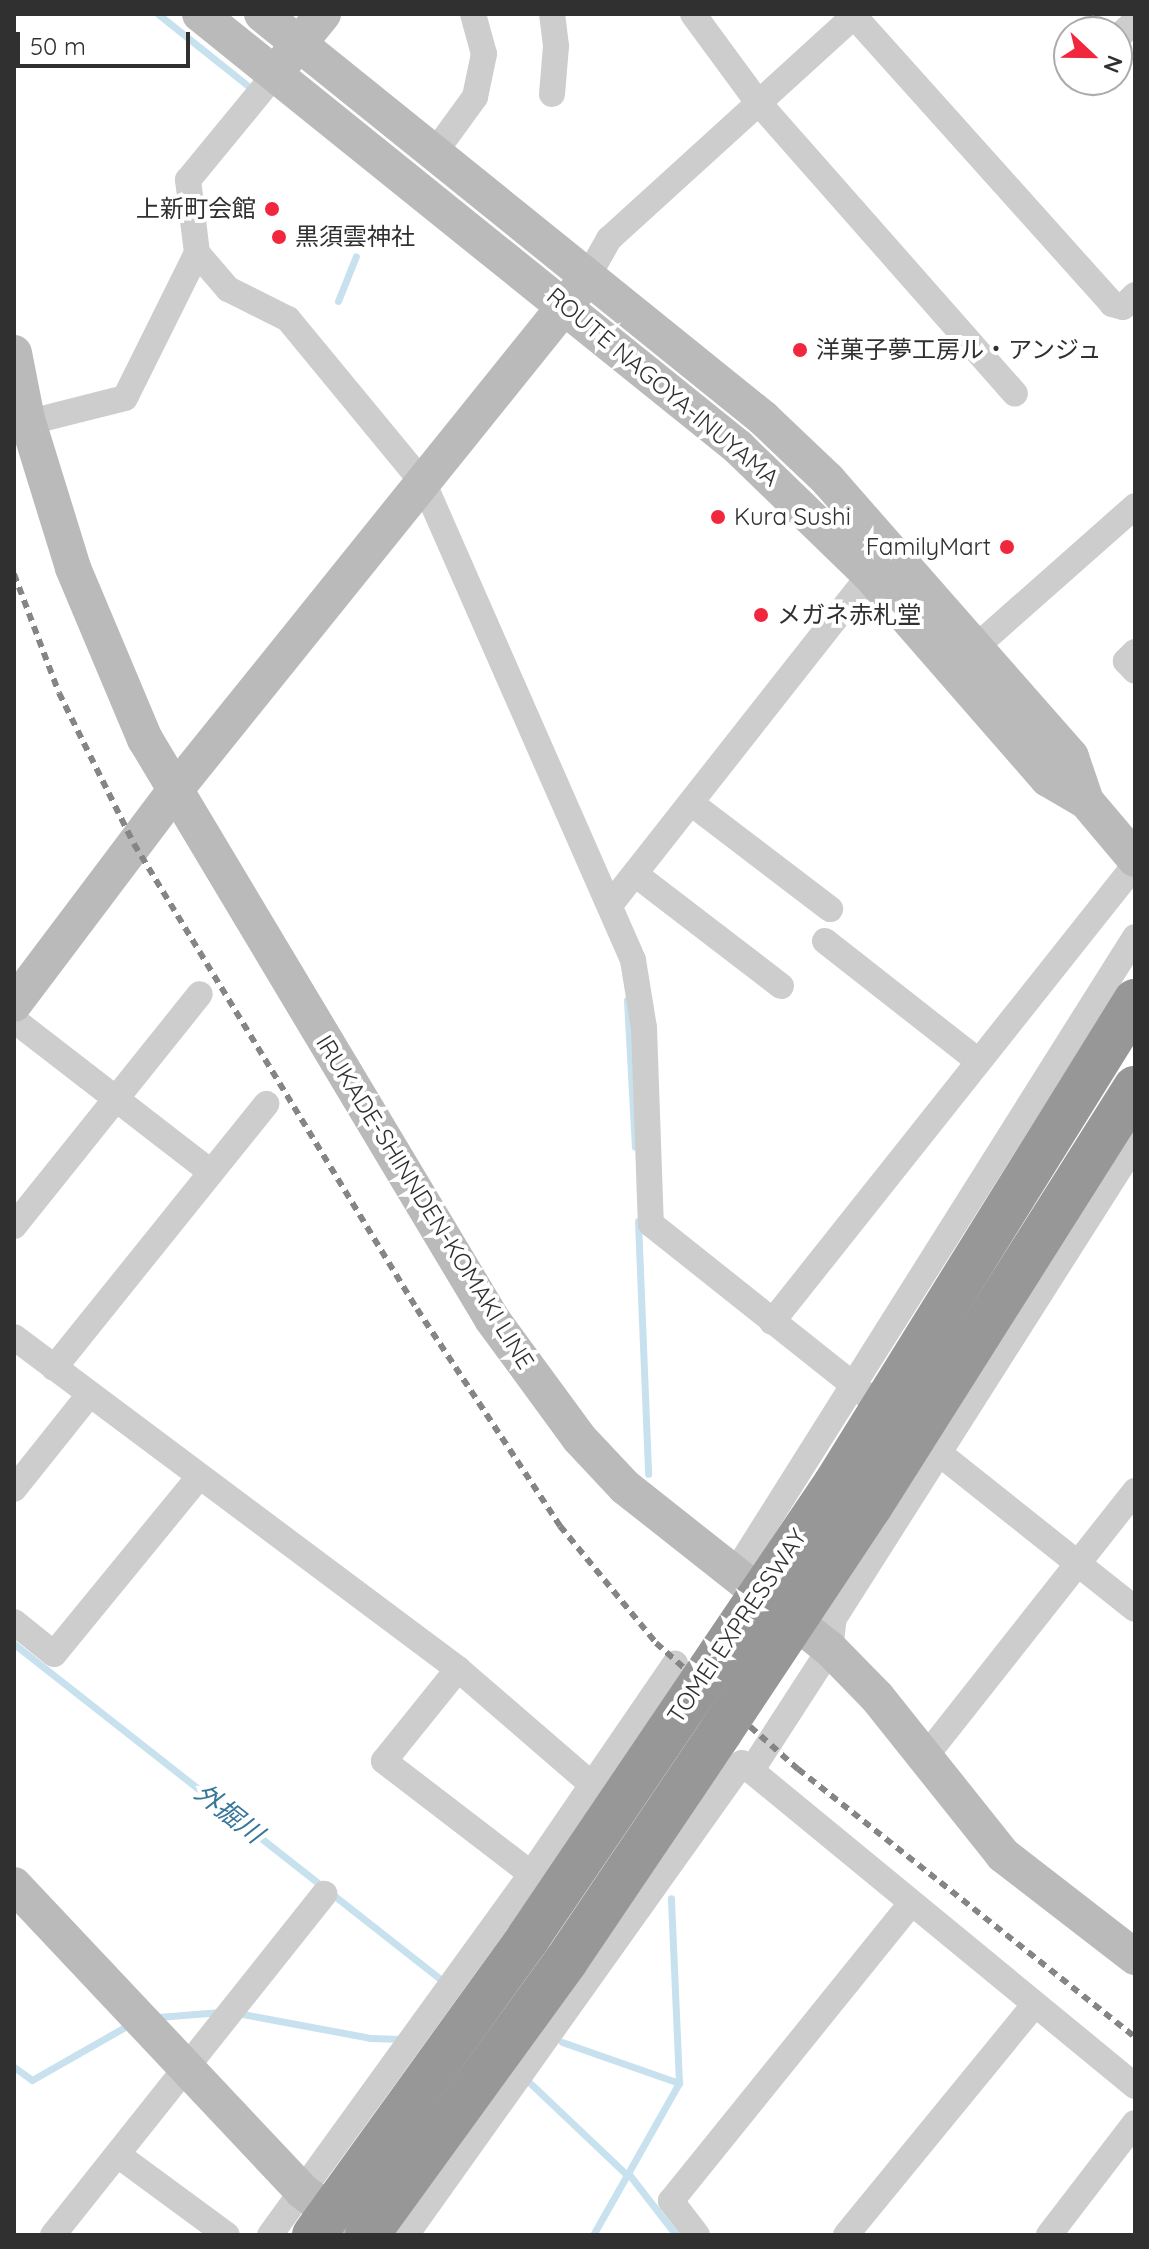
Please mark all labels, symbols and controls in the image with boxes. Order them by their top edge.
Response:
scale bar [20,16,194,66]
north arrow [1053,16,1133,96]
text: 50 m [30,31,86,61]
text: N [1097,51,1129,77]
place label: 上新町会館 [136,195,256,223]
marker: 上新町会館 [263,200,281,218]
place label: 黒須雲神社 [295,223,415,251]
marker: 黒須雲神社 [270,228,288,246]
street label: ROUTE NAGOYA-INUYAMA [541,281,785,493]
place label: 洋菓子夢工房ル・アンジュ [816,336,1104,364]
marker: 洋菓子夢工房ル・アンジュ [791,341,809,359]
place label: Kura Sushi [734,503,851,531]
marker: Kura Sushi [709,508,727,526]
place label: FamilyMart [866,533,991,561]
marker: FamilyMart [998,538,1016,556]
place label: メガネ赤札堂 [777,601,921,629]
marker: メガネ赤札堂 [752,606,770,624]
street label: IRUKADE-SHINNDEN-KOMAKI LINE [310,1030,540,1374]
street label: TOMEI EXPRESSWAY [661,1523,813,1729]
water label: 外掘川 [189,1777,269,1849]

